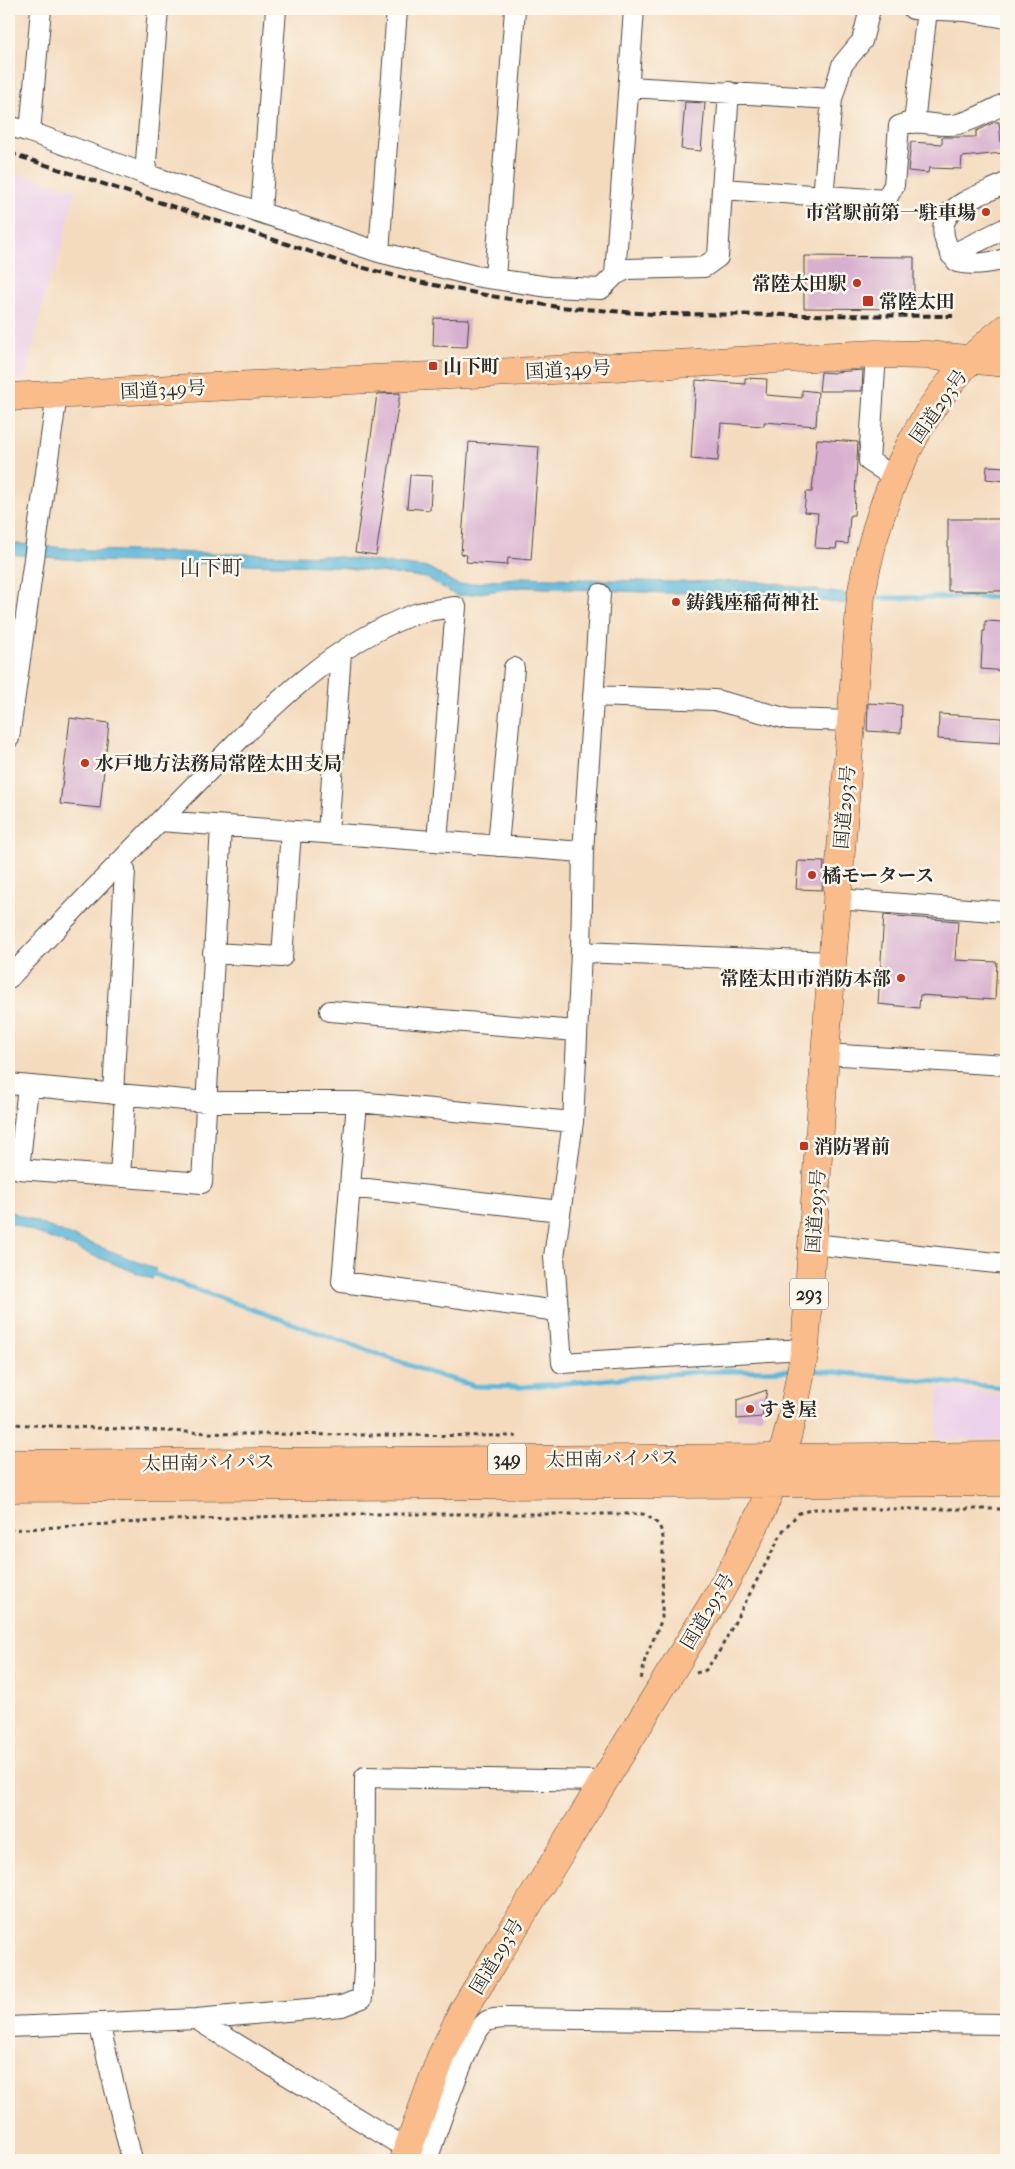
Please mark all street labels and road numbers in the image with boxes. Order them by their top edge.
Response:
street label: 国道349号 [525,357,612,383]
street label: 国道293号 [906,366,972,448]
street label: 国道349号 [120,377,207,403]
street label: 国道293号 [830,764,860,850]
street label: 国道293号 [802,1168,830,1254]
road number: 293 [790,1278,828,1310]
road number: 349 [488,1444,526,1475]
street label: 太田南バイパス [546,1447,679,1471]
street label: 太田南バイパス [142,1451,275,1475]
street label: 国道293号 [677,1570,739,1653]
street label: 国道293号 [466,1915,528,1998]

